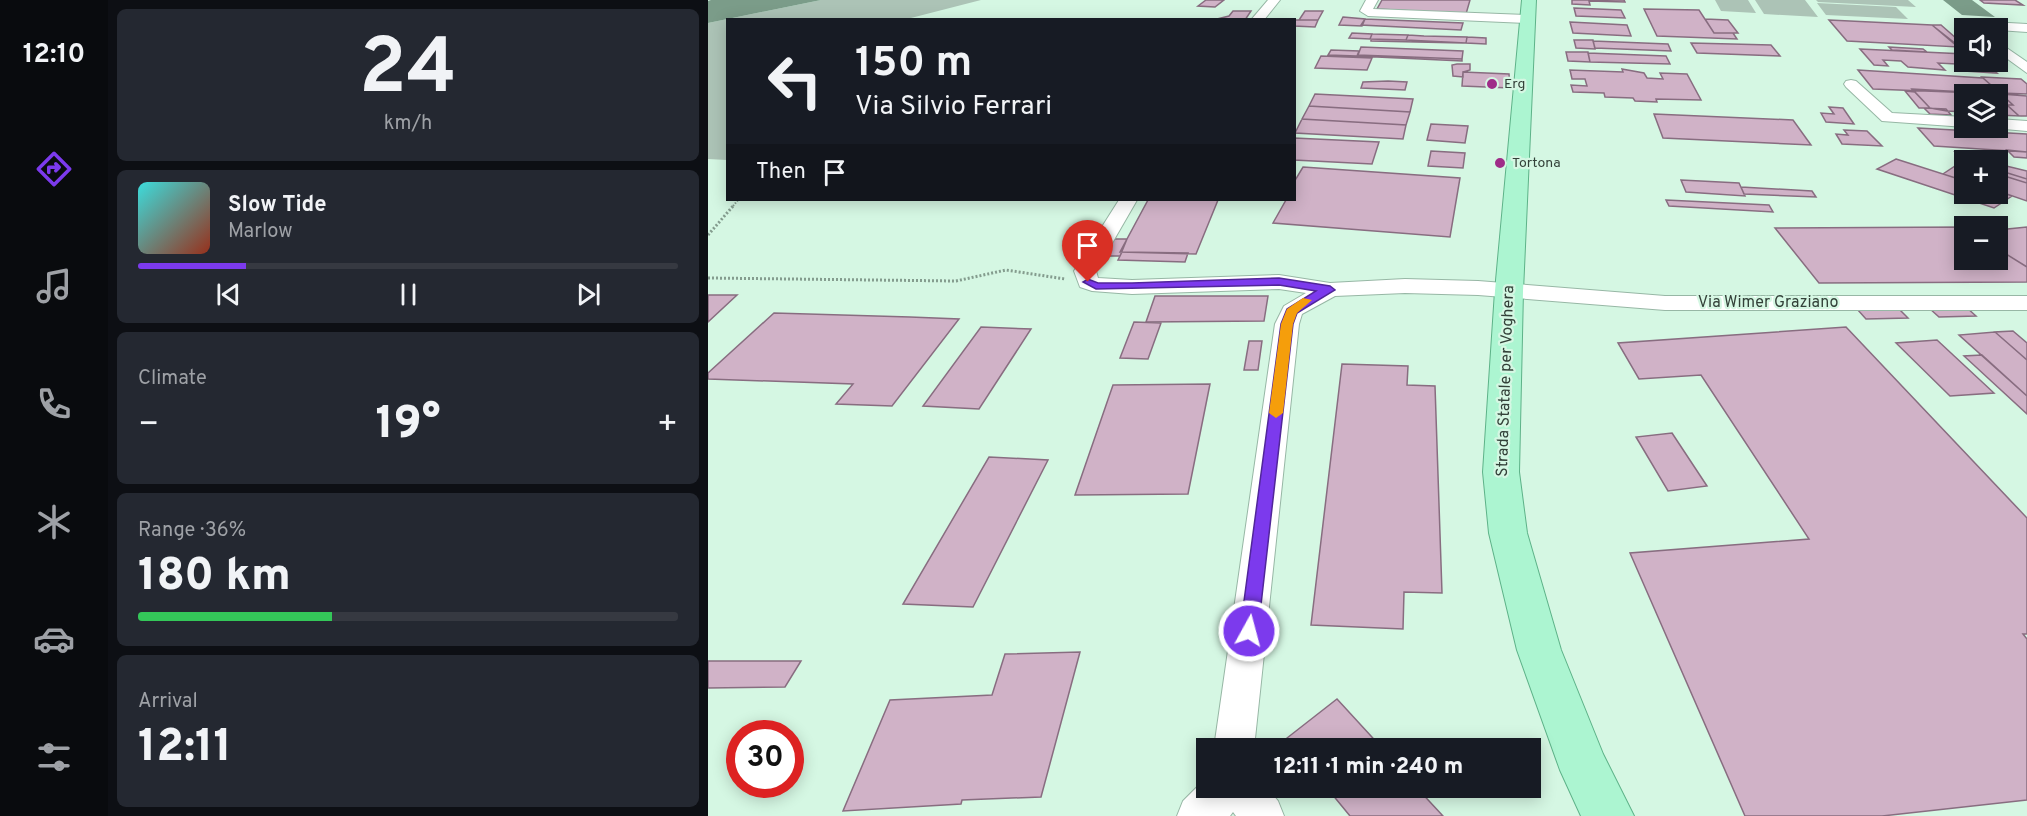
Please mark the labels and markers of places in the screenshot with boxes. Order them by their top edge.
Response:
place label: Erg [1504,76,1525,93]
marker: Erg [1485,77,1499,91]
place label: Tortona [1512,155,1561,172]
marker: Tortona [1493,156,1507,170]
pin [1062,220,1113,282]

